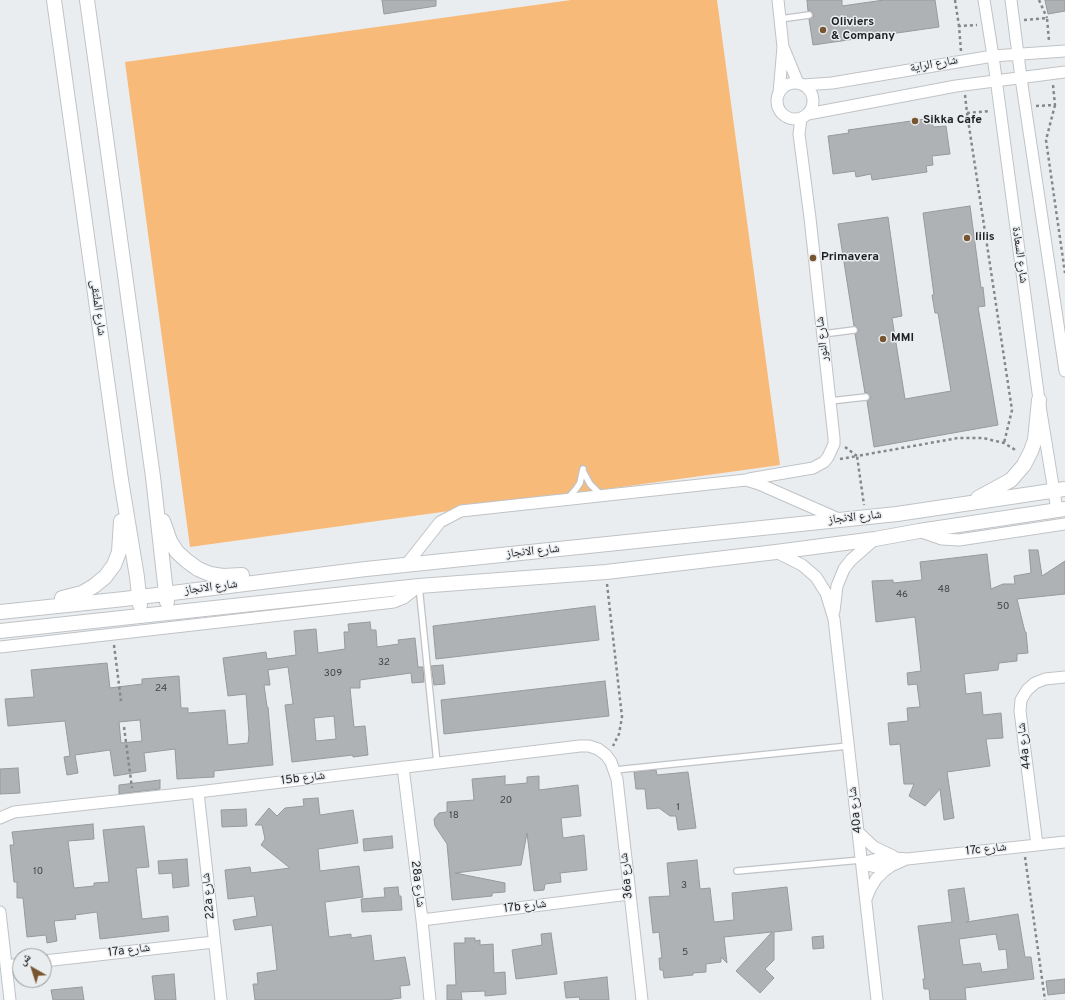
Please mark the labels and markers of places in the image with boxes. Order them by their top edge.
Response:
place label: Oliviers & Company [831,16,895,44]
marker: Oliviers & Company [818,25,828,35]
place label: Sikka Cafe [923,114,982,128]
marker: Sikka Cafe [910,116,920,126]
place label: lilis [975,231,995,245]
marker: lilis [962,233,972,243]
place label: Primavera [821,251,879,265]
marker: Primavera [808,253,818,263]
place label: MMI [891,332,914,346]
marker: MMI [878,334,888,344]

